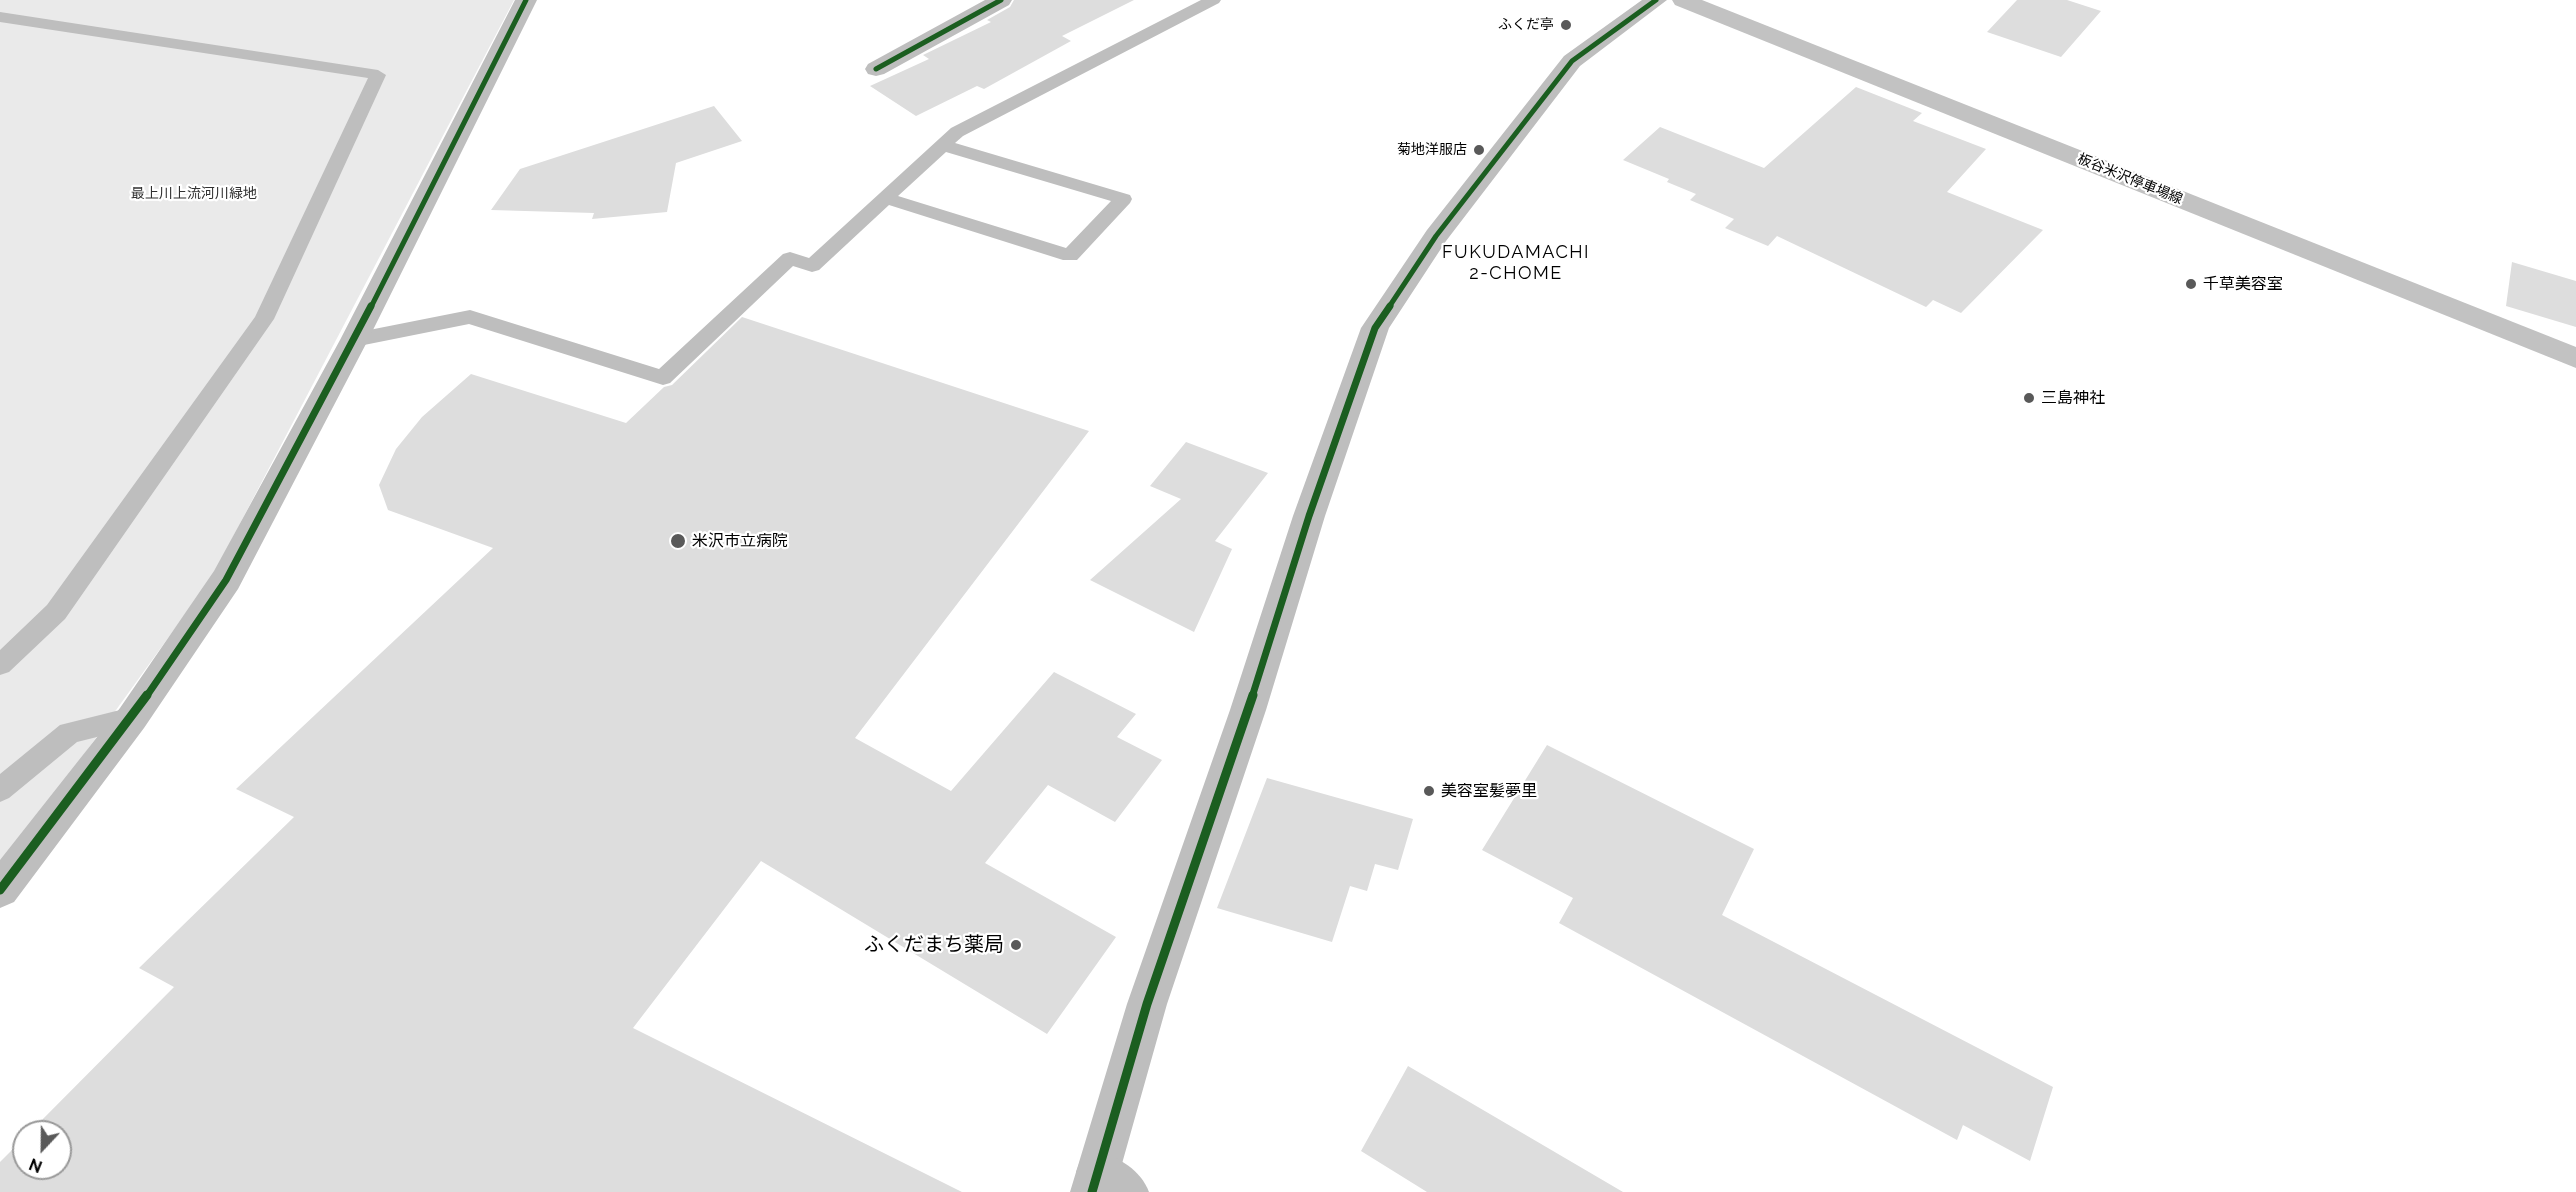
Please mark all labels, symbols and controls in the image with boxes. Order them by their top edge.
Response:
place label: ふくだ亭 [1498,17,1554,33]
marker: ふくだ亭 [1559,18,1573,32]
place label: 菊地洋服店 [1397,142,1467,158]
marker: 菊地洋服店 [1472,143,1486,157]
street label: 板谷米沢停車場線 [2075,150,2185,208]
park label: 最上川上流河川緑地 [131,186,257,202]
district label: FUKUDAMACHI 2-CHOME [1442,242,1590,284]
place label: 千草美容室 [2203,274,2283,294]
marker: 千草美容室 [2184,277,2198,291]
place label: 三島神社 [2041,388,2105,408]
marker: 三島神社 [2022,391,2036,405]
place label: 米沢市立病院 [692,531,788,551]
marker: 米沢市立病院 [669,532,687,550]
place label: 美容室髪夢里 [1441,781,1537,801]
marker: 美容室髪夢里 [1422,784,1436,798]
place label: ふくだまち薬局 [864,933,1004,957]
marker: ふくだまち薬局 [1009,938,1023,952]
north arrow [12,1120,72,1180]
text: N [27,1154,45,1176]

